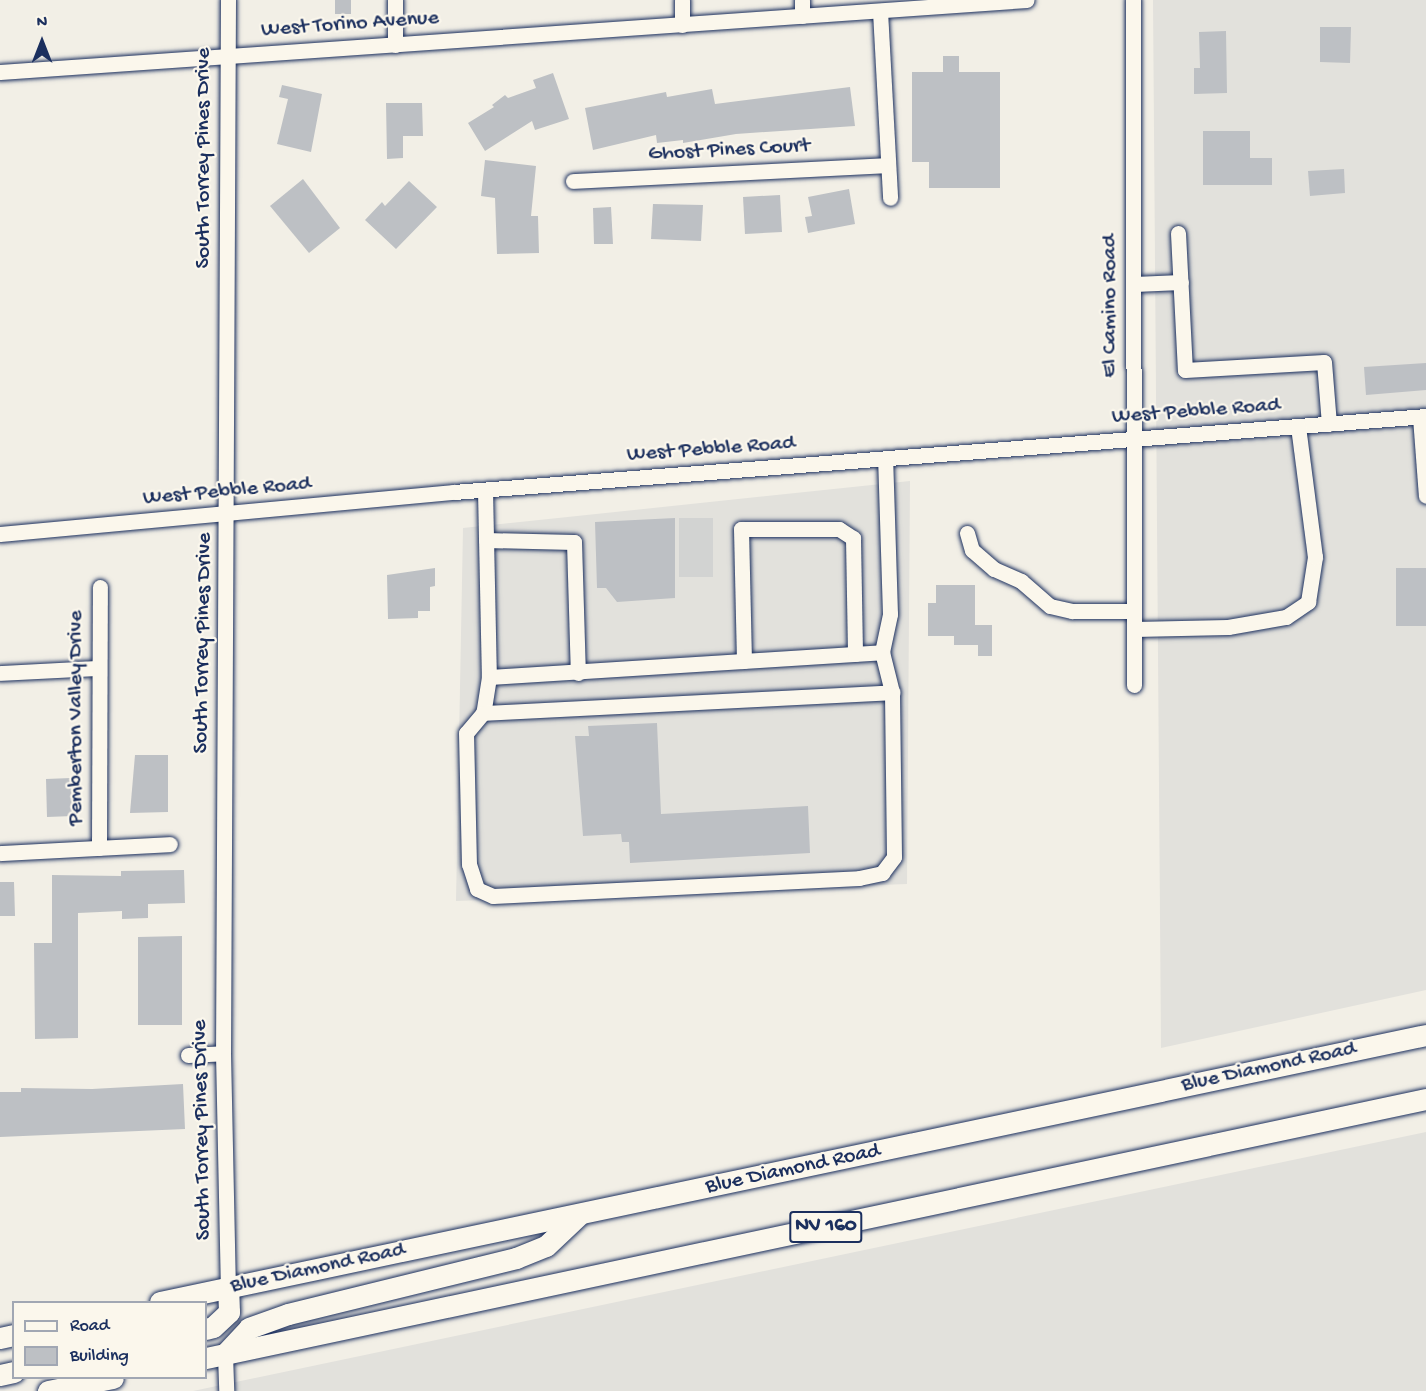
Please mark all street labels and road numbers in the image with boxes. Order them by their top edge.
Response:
street label: West Torino Avenue [260,6,440,44]
street label: South Torrey Pines Drive [192,48,218,268]
street label: Ghost Pines Court [647,134,811,168]
street label: El Camino Road [1098,234,1124,378]
street label: West Pebble Road [1111,393,1281,431]
street label: West Pebble Road [626,431,796,469]
street label: West Pebble Road [142,472,312,512]
street label: South Torrey Pines Drive [189,532,219,754]
street label: Pemberton Valley Drive [64,610,90,826]
street label: South Torrey Pines Drive [188,1019,218,1241]
street label: Blue Diamond Road [1179,1037,1359,1099]
street label: Blue Diamond Road [703,1139,883,1201]
road number: NV 160 [788,1209,864,1245]
street label: Blue Diamond Road [228,1238,408,1300]

